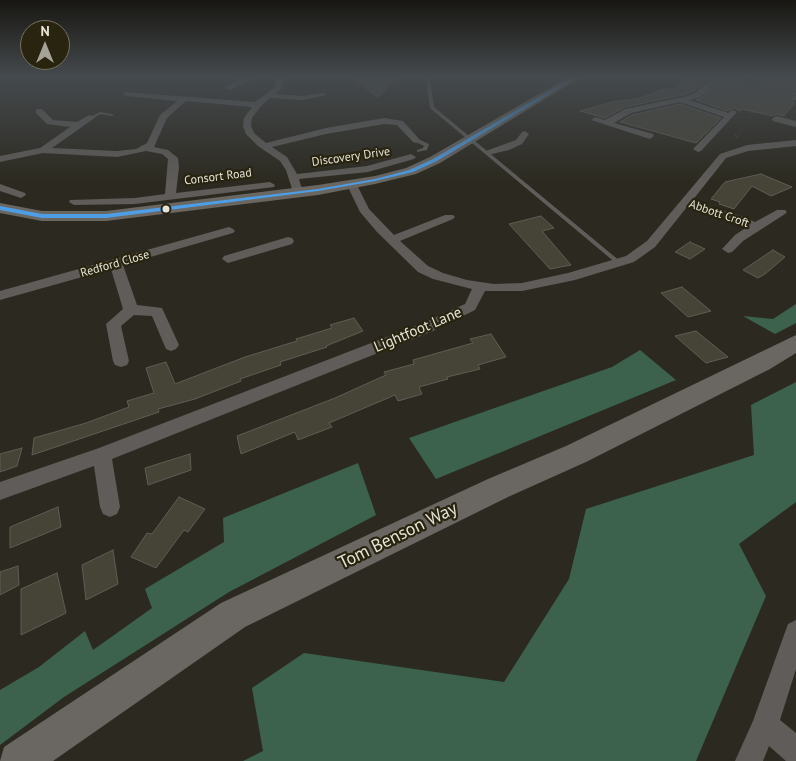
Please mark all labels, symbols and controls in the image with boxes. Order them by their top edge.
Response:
north arrow [20,20,70,70]
text: N [40,22,50,40]
street label: Discovery Drive [311,144,391,170]
street label: Consort Road [183,166,253,188]
street label: Abbott Croft [687,197,751,231]
unlabelled marker [161,204,171,214]
street label: Redford Close [79,247,151,281]
street label: Lightfoot Lane [371,303,465,357]
street label: Tom Benson Way [335,498,461,574]

